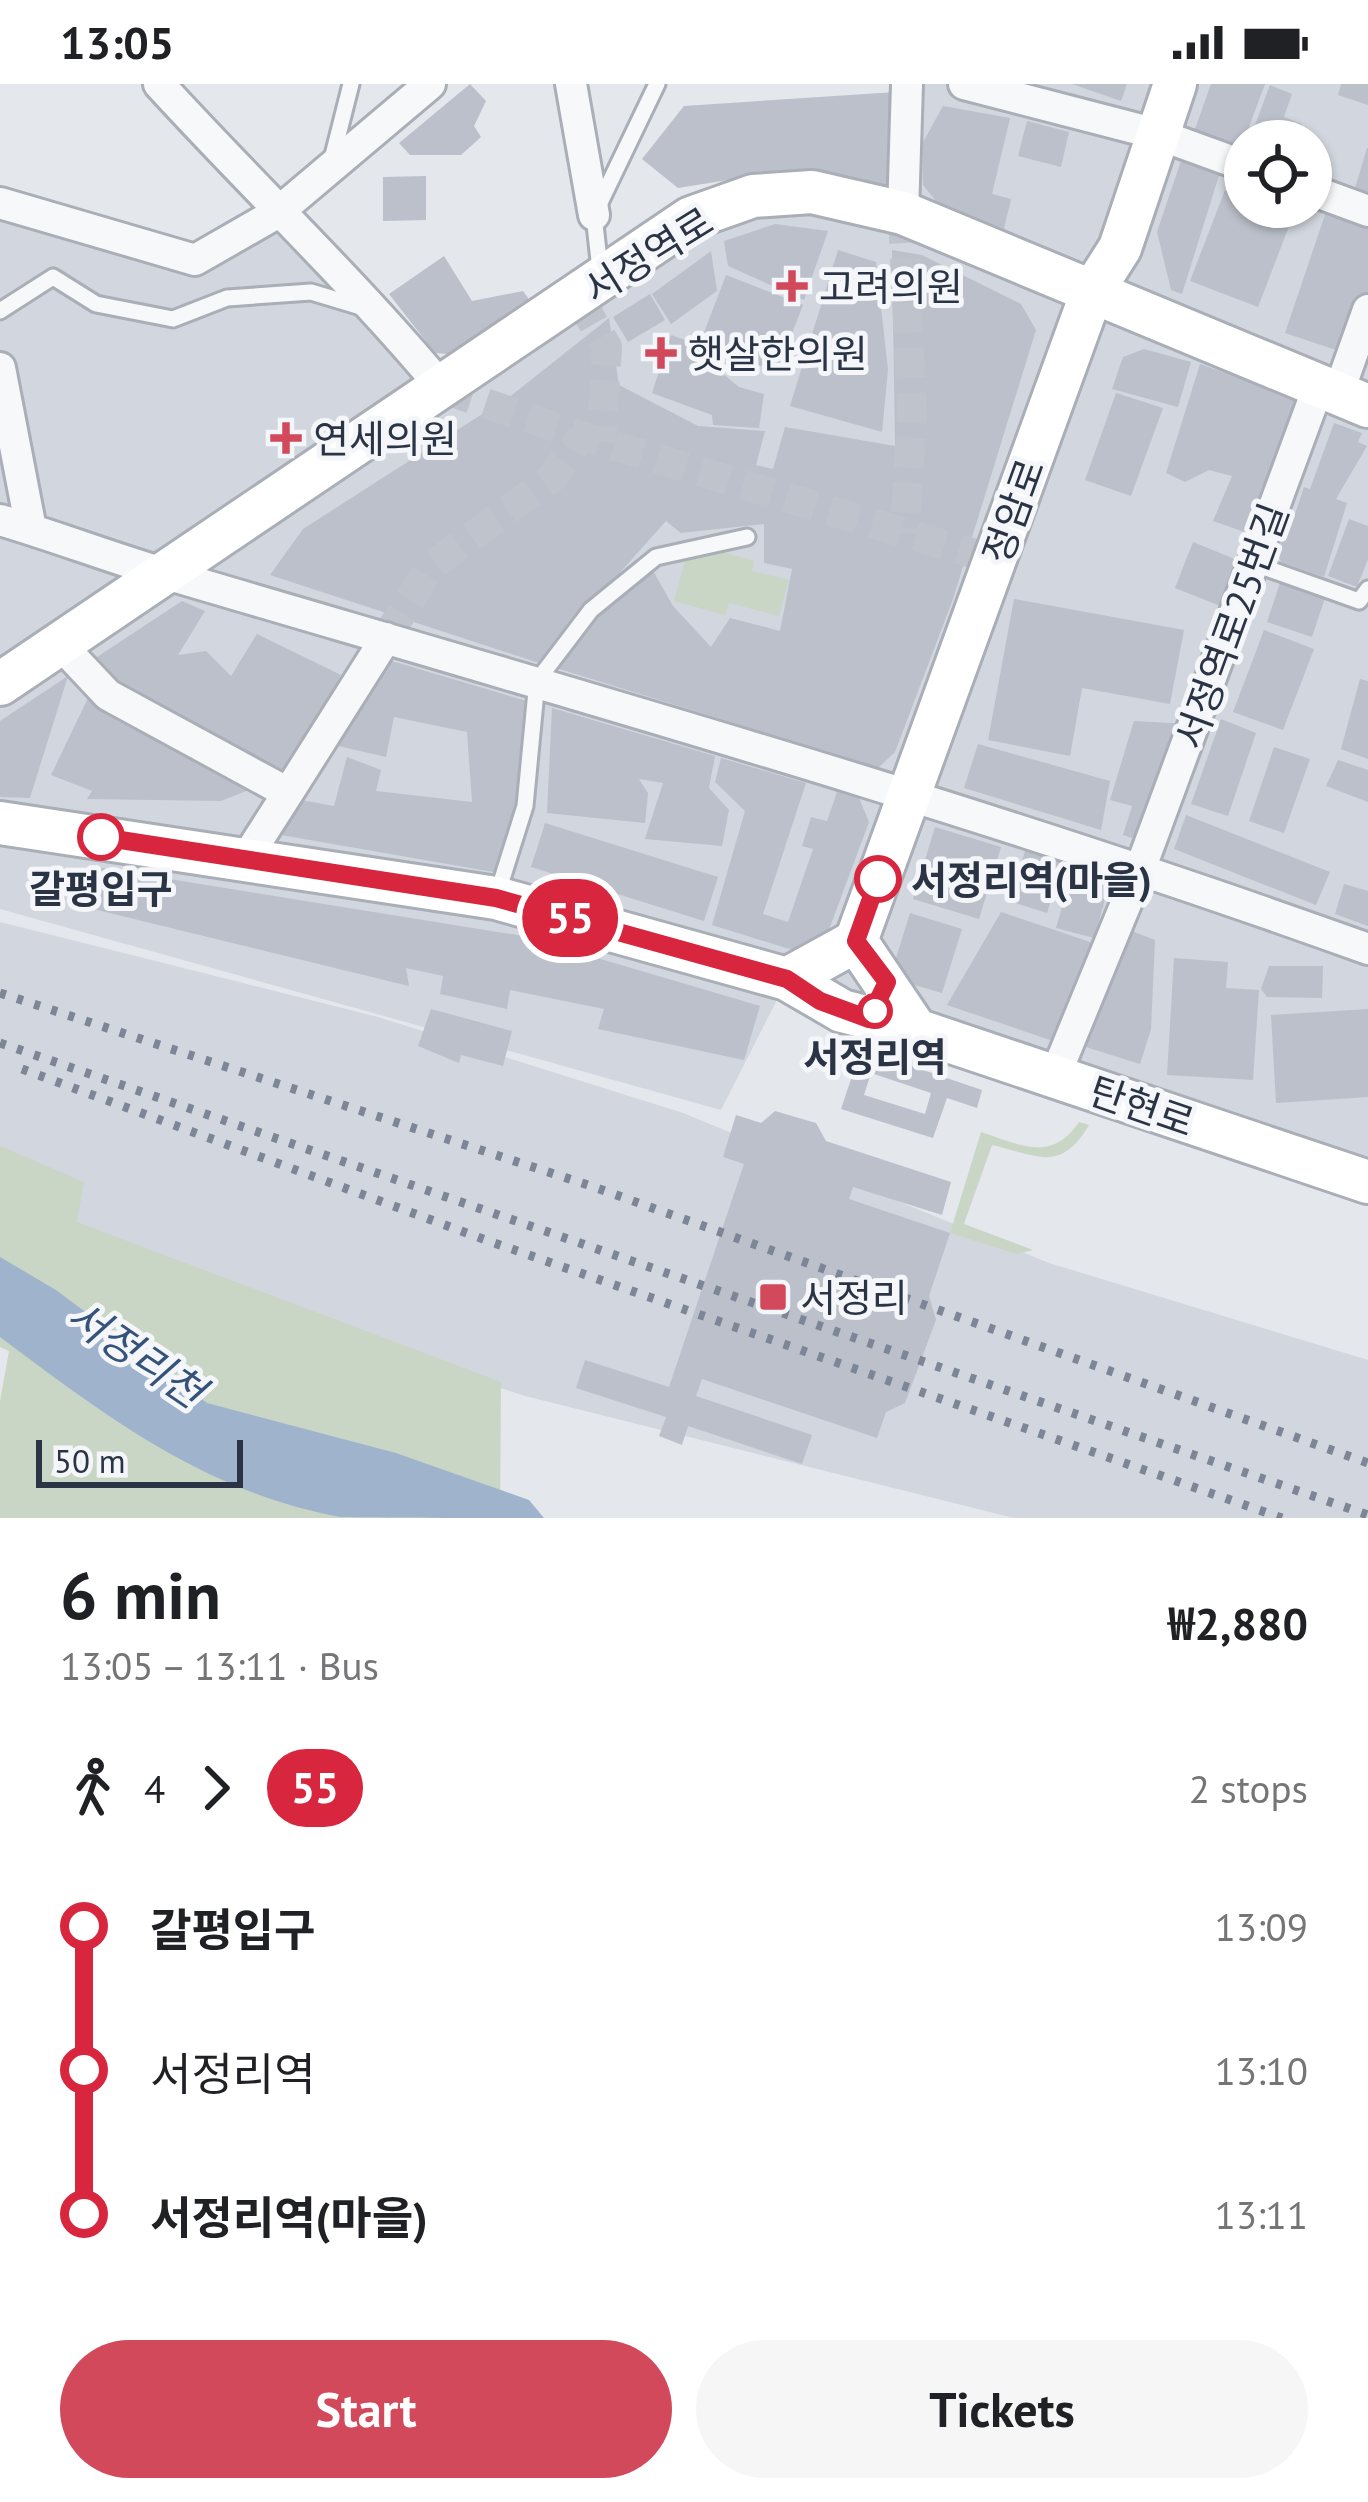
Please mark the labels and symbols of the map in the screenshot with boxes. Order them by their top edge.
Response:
street label: 서정역로 [574,195,722,315]
place label: 고려의원 [819,261,963,312]
marker: 고려의원 [776,270,808,302]
place label: 햇살한의원 [688,328,867,379]
marker: 햇살한의원 [645,337,677,369]
place label: 연세의원 [313,413,457,464]
marker: 연세의원 [270,422,302,454]
street label: 정암로 [971,452,1055,570]
street label: 서정역로25번길 [1163,496,1299,756]
marker: 갈평입구 [79,815,123,859]
place label: 서정리역(마을) [911,854,1152,905]
marker: 서정리역(마을) [856,857,900,901]
place label: 갈평입구 [29,863,173,914]
line badge: 55 [516,879,624,957]
marker: 서정리역 [859,995,891,1027]
place label: 서정리역 [803,1031,947,1082]
street label: 탄현로 [1083,1064,1201,1148]
place label: 서정리 [800,1272,908,1323]
marker: 서정리 [757,1281,789,1313]
water label: 서정리천 [57,1287,219,1421]
scale bar [36,1434,243,1487]

